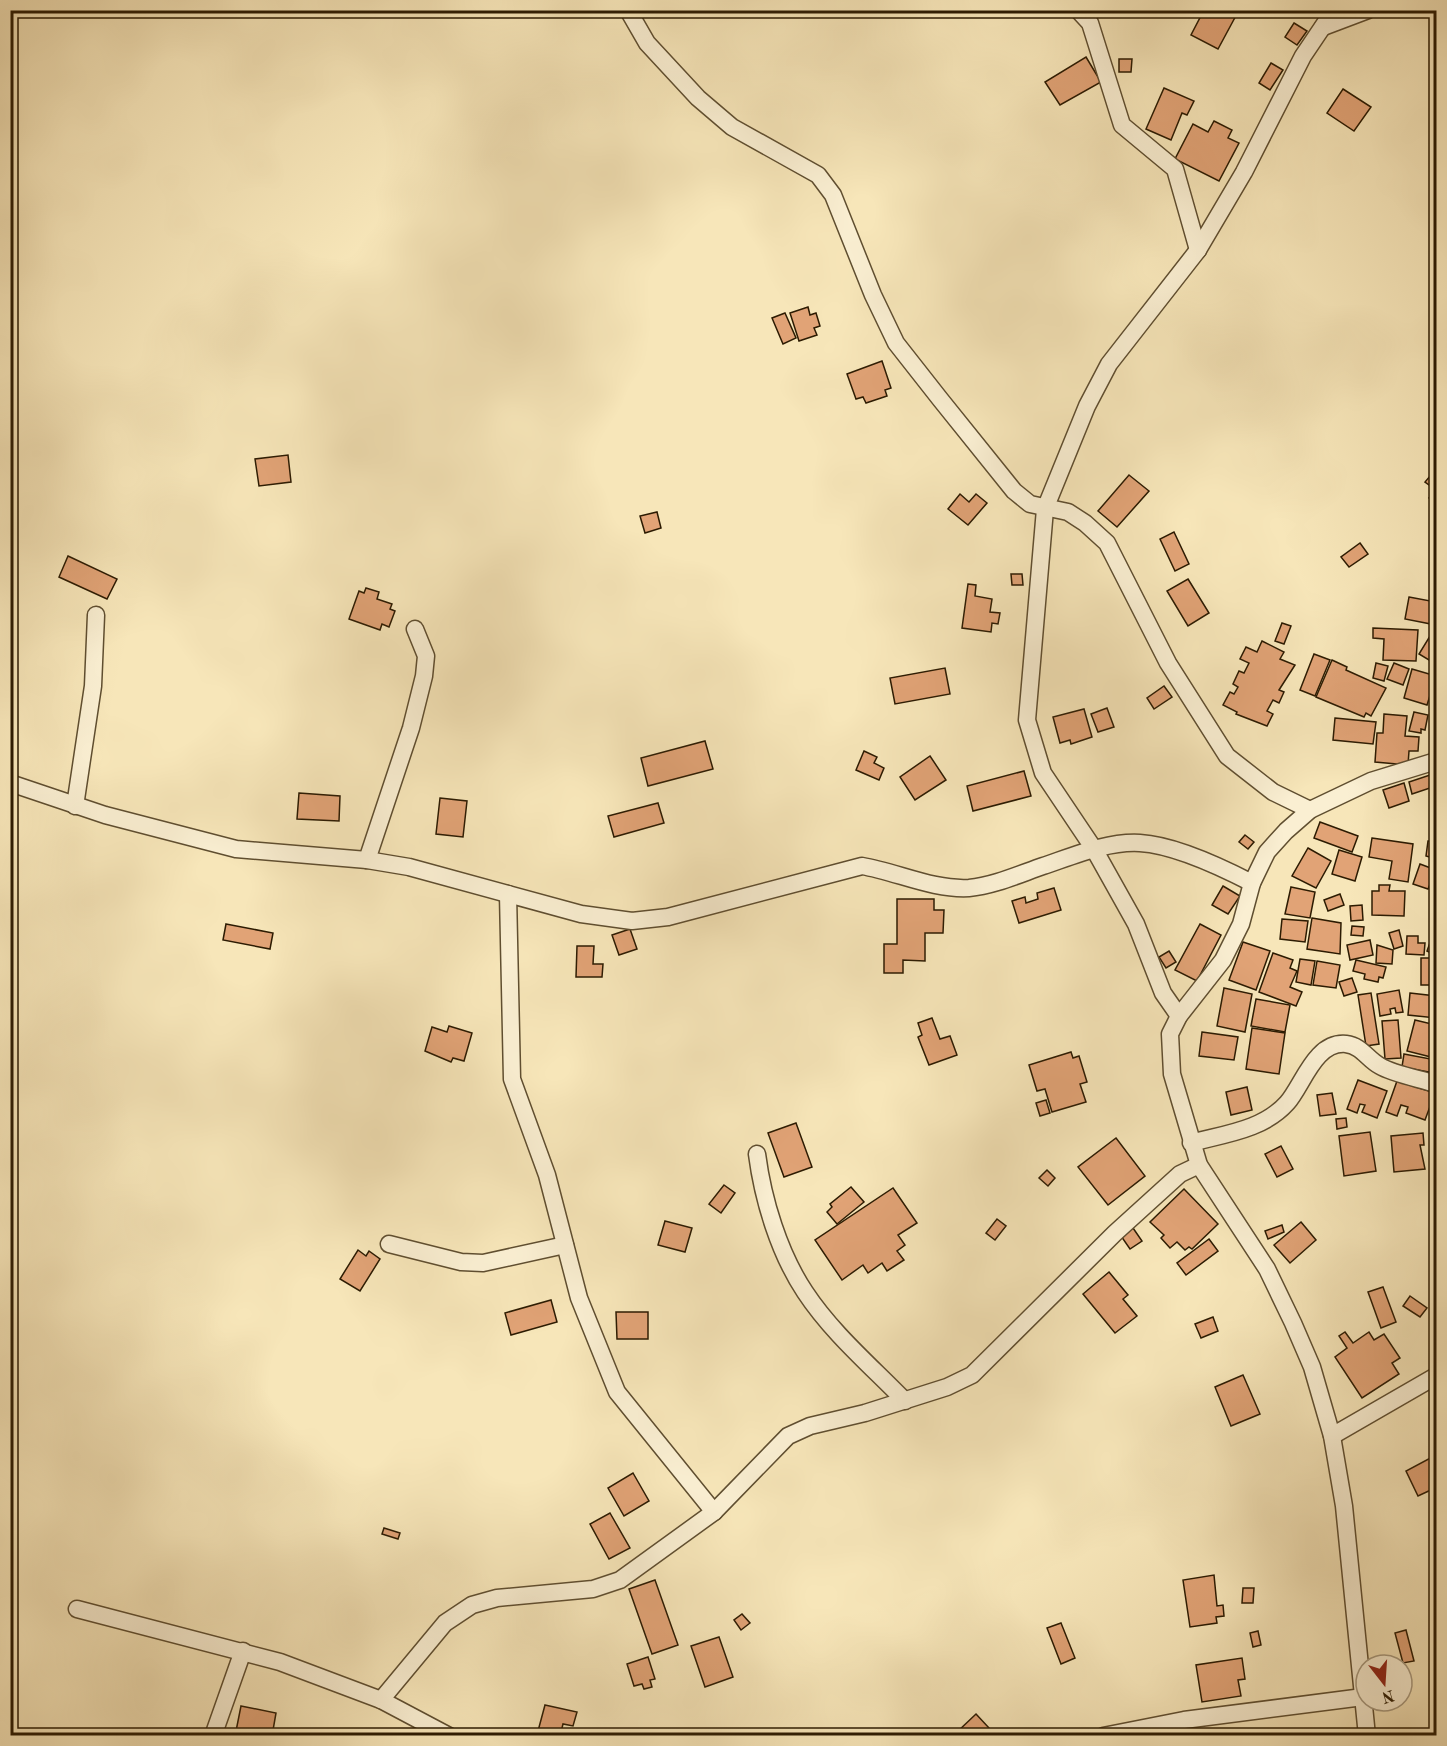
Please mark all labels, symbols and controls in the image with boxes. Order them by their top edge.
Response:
north arrow [1354,1653,1414,1713]
text: N [1379,1686,1396,1705]

